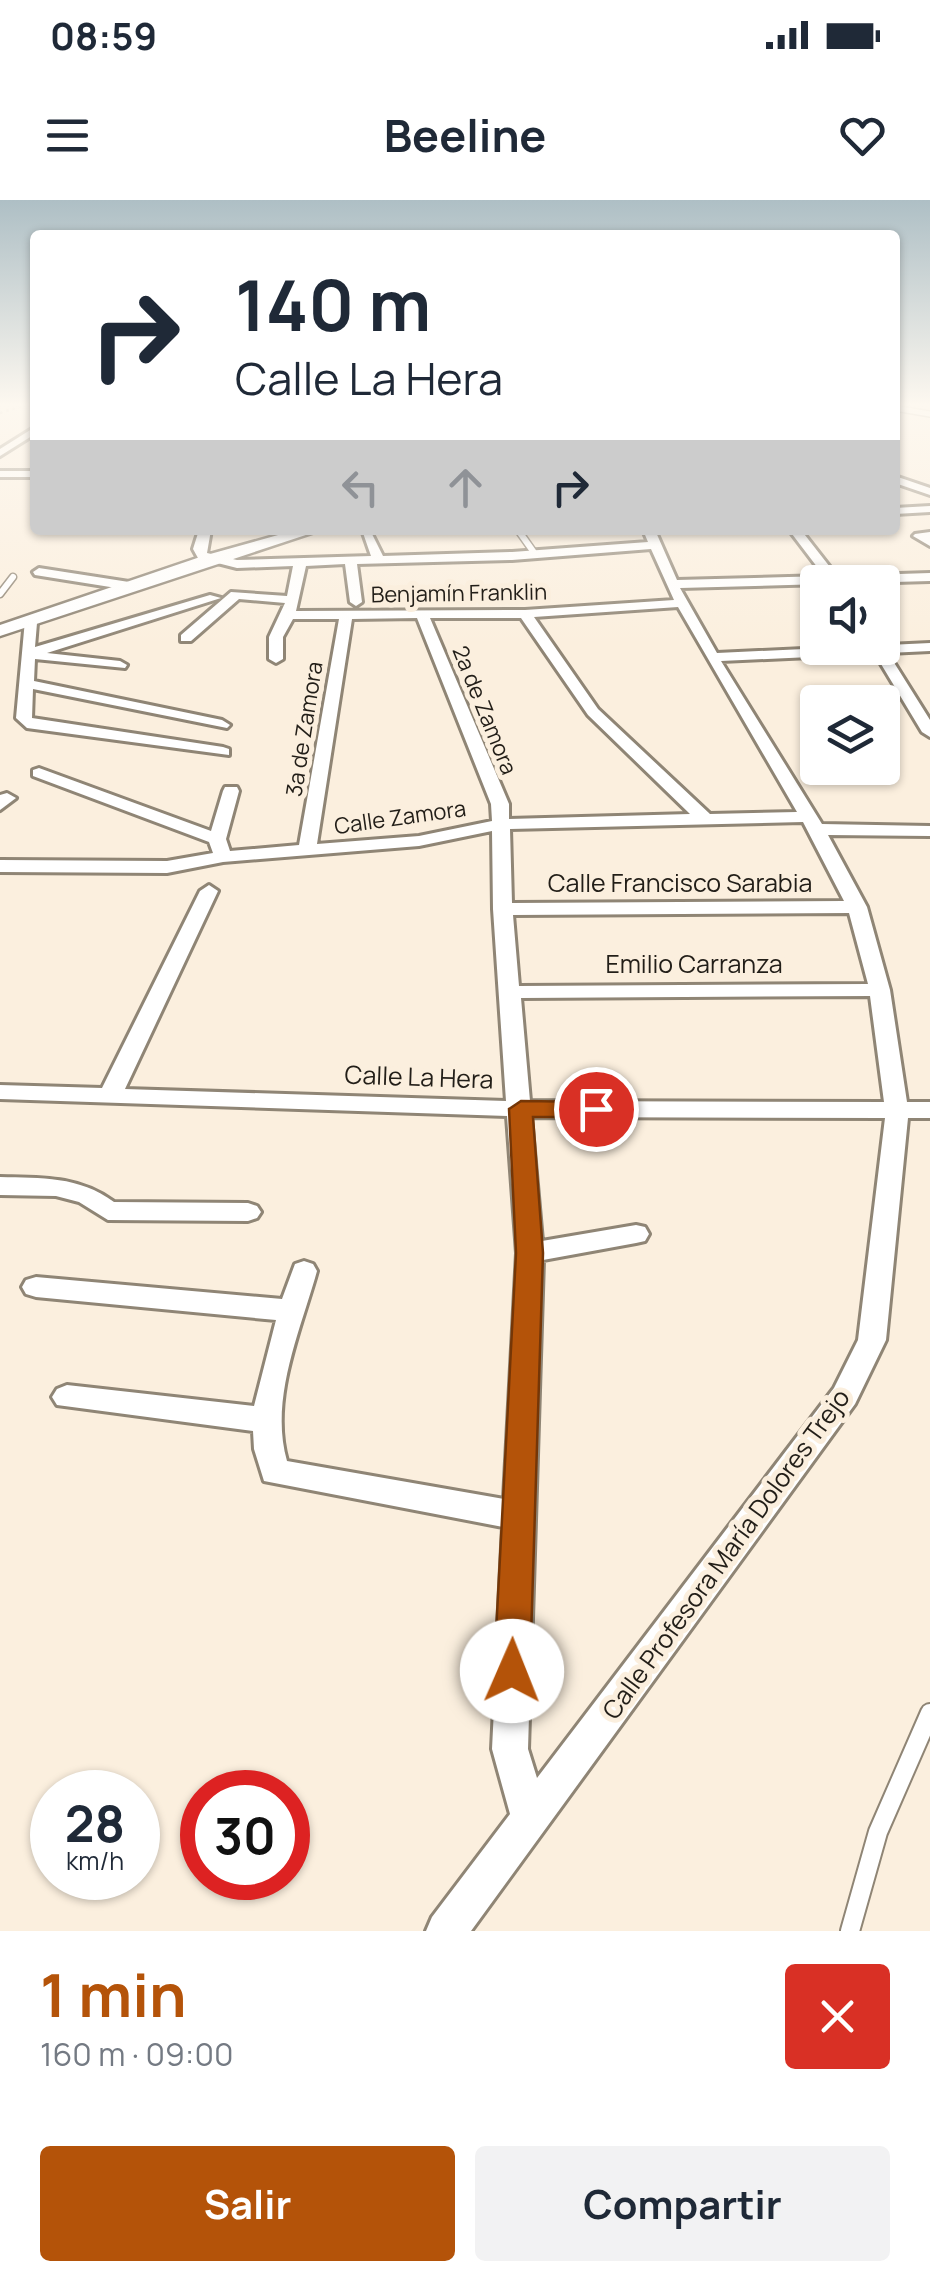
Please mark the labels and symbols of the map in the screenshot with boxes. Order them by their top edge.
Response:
street label: Benjamín Franklin [371,576,547,610]
street label: 2a de Zamora [446,641,524,779]
street label: 3a de Zamora [279,659,329,799]
street label: Calle Zamora [332,793,468,841]
street label: Calle Francisco Sarabia [548,865,812,900]
street label: Emilio Carranza [605,946,783,981]
street label: Calle La Hera [344,1056,494,1097]
pin [554,1067,639,1152]
street label: Calle Profesora María Dolores Trejo [594,1381,857,1726]
position arrow [460,1619,564,1723]
speed limit sign: 30 [180,1770,310,1900]

